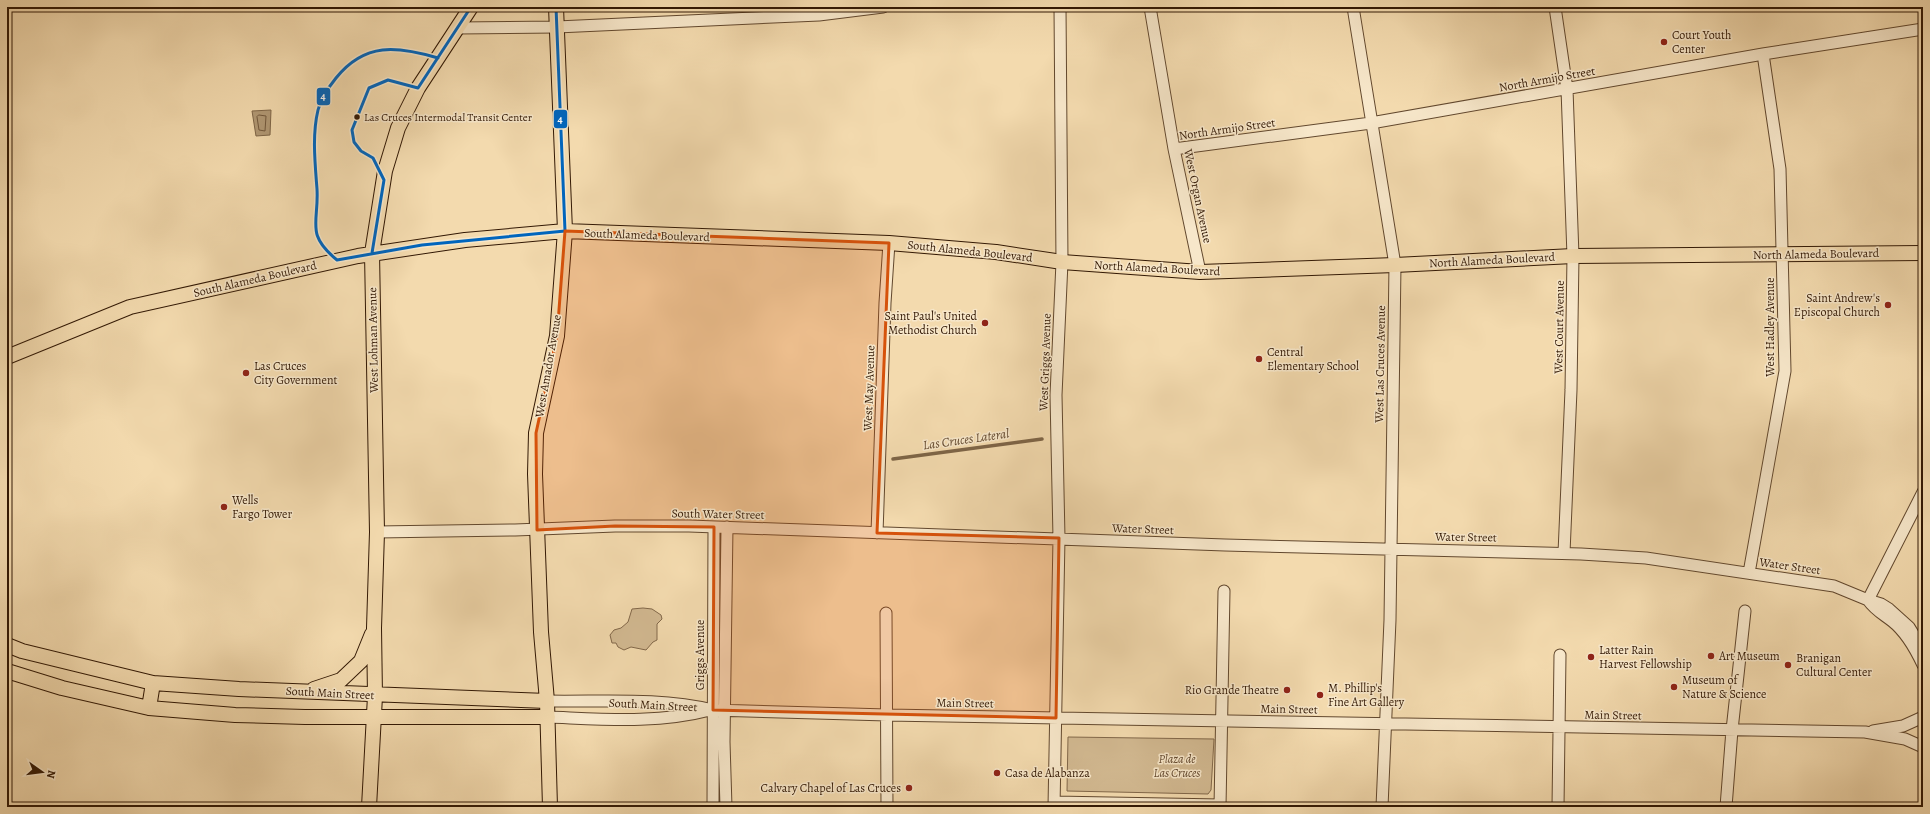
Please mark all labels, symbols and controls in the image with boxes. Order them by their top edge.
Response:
place label: Court Youth Center [1672,27,1732,57]
marker: Court Youth Center [1659,37,1669,47]
street label: North Armijo Street [1498,63,1596,95]
line badge: 4 [316,87,331,106]
text: 4 [320,89,326,104]
line badge: 4 [553,109,568,129]
place label: Las Cruces Intermodal Transit Center [364,110,532,125]
marker: Las Cruces Intermodal Transit Center [352,112,362,122]
text: 4 [557,112,563,127]
street label: North Armijo Street [1178,114,1276,144]
street label: West Organ Avenue [1180,146,1216,245]
street label: South Alameda Boulevard [584,225,711,245]
street label: South Alameda Boulevard [907,236,1034,266]
street label: North Alameda Boulevard [1753,245,1880,263]
street label: North Alameda Boulevard [1429,249,1556,271]
street label: South Alameda Boulevard [192,257,319,301]
street label: North Alameda Boulevard [1094,257,1221,279]
street label: West Hadley Avenue [1762,277,1778,378]
street label: West Court Avenue [1550,280,1568,375]
street label: West Lohman Avenue [364,287,382,394]
place label: Saint Andrew's Episcopal Church [1794,290,1881,320]
marker: Saint Andrew's Episcopal Church [1883,300,1893,310]
street label: West Las Cruces Avenue [1371,305,1389,424]
place label: Saint Paul's United Methodist Church [885,308,978,338]
street label: West Amador Avenue [531,313,565,420]
street label: West Griggs Avenue [1035,313,1055,412]
marker: Saint Paul's United Methodist Church [980,318,990,328]
place label: Central Elementary School [1267,344,1359,374]
street label: West May Avenue [859,345,878,432]
marker: Central Elementary School [1254,354,1264,364]
place label: Las Cruces City Government [254,358,338,388]
marker: Las Cruces City Government [241,368,251,378]
water label: Las Cruces Lateral [922,424,1011,453]
place label: Wells Fargo Tower [231,492,292,522]
marker: Wells Fargo Tower [219,502,229,512]
street label: South Water Street [671,505,765,523]
street label: Water Street [1111,520,1174,538]
street label: Water Street [1434,528,1497,546]
street label: Water Street [1757,554,1822,578]
street label: Griggs Avenue [692,620,708,690]
place label: Latter Rain Harvest Fellowship [1599,642,1692,672]
place label: Art Museum [1718,648,1780,664]
place label: Branigan Cultural Center [1796,650,1872,680]
marker: Art Museum [1706,651,1716,661]
marker: Latter Rain Harvest Fellowship [1586,652,1596,662]
marker: Branigan Cultural Center [1783,660,1793,670]
place label: Museum of Nature & Science [1682,672,1766,702]
place label: M. Phillip's Fine Art Gallery [1328,680,1405,710]
place label: Rio Grande Theatre [1185,682,1279,698]
marker: Museum of Nature & Science [1669,682,1679,692]
street label: South Main Street [285,683,375,703]
marker: Rio Grande Theatre [1282,685,1292,695]
marker: M. Phillip's Fine Art Gallery [1315,690,1325,700]
street label: Main Street [936,694,994,712]
street label: South Main Street [608,695,698,715]
street label: Main Street [1260,700,1318,718]
street label: Main Street [1584,706,1642,724]
park label: Plaza de Las Cruces [1154,751,1200,781]
north arrow [22,752,62,792]
place label: Casa de Alabanza [1005,765,1090,781]
marker: Casa de Alabanza [992,768,1002,778]
text: N [43,769,59,780]
place label: Calvary Chapel of Las Cruces [761,780,901,796]
marker: Calvary Chapel of Las Cruces [904,783,914,793]

